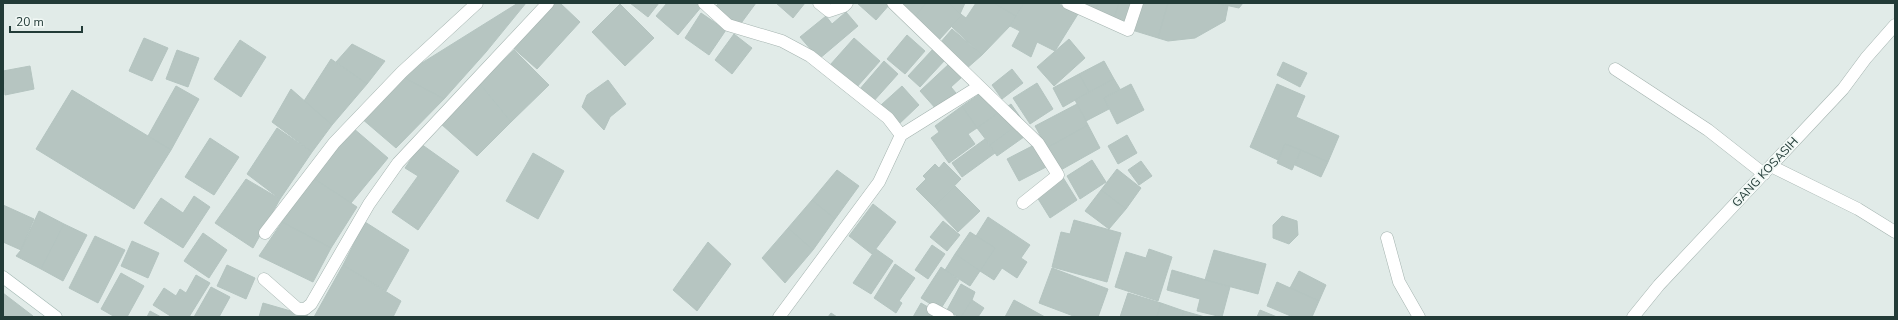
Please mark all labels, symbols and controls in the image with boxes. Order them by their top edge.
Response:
scale bar [10,8,82,34]
text: 20 m [16,14,44,30]
street label: GANG KOSASIH [1728,134,1802,210]

